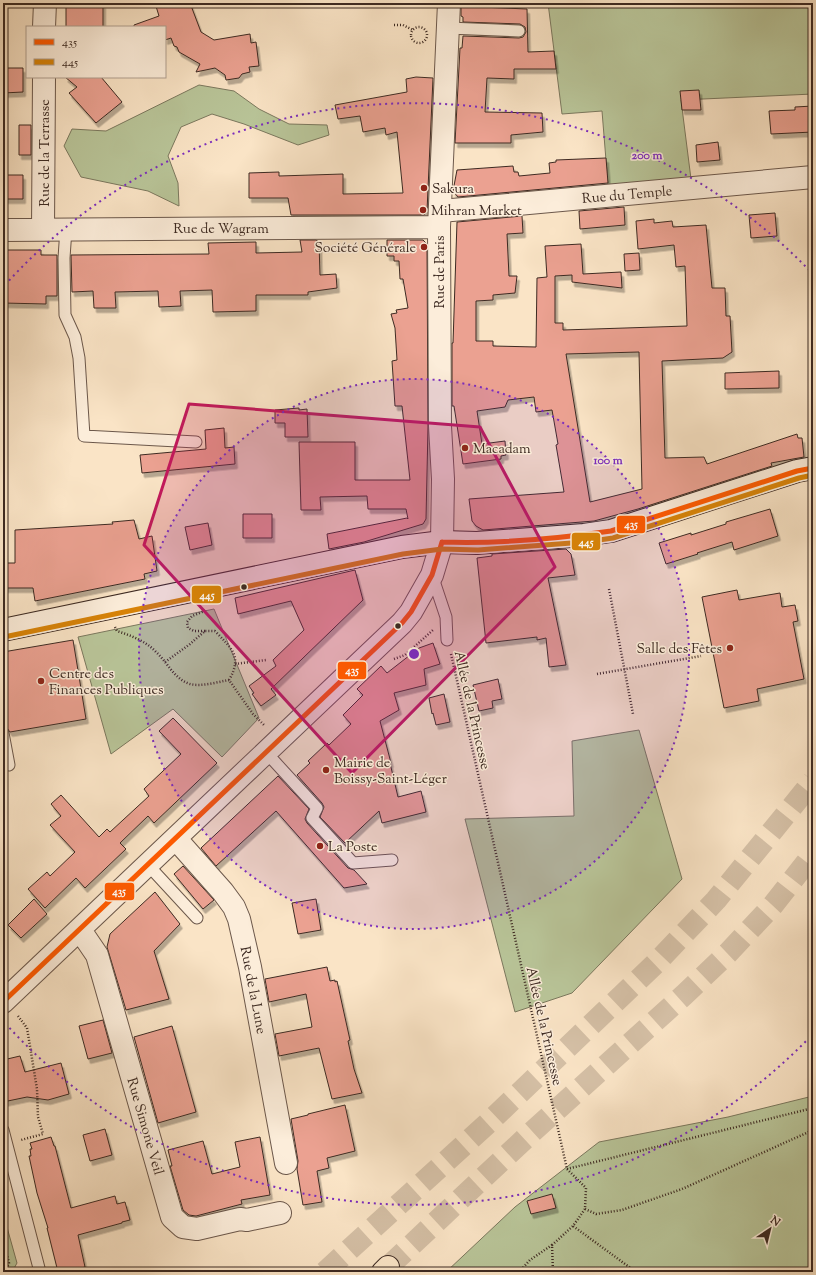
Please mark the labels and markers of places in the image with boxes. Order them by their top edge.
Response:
place label: Sakura [432,180,474,200]
marker: Sakura [419,183,429,193]
place label: Mihran Market [431,202,522,222]
marker: Mihran Market [418,205,428,215]
place label: Société Générale [314,239,416,259]
marker: Société Générale [419,242,429,252]
place label: Macadam [473,440,531,460]
marker: Macadam [460,443,470,453]
unlabelled marker [239,582,249,592]
unlabelled marker [393,621,403,631]
place label: Salle des Fêtes [636,640,722,660]
marker: Salle des Fêtes [725,643,735,653]
centre of rings [407,647,421,661]
place label: Centre des Finances Publiques [49,665,164,701]
marker: Centre des Finances Publiques [36,676,46,686]
place label: Mairie de Boissy-Saint-Léger [334,754,448,790]
marker: Mairie de Boissy-Saint-Léger [321,765,331,775]
place label: La Poste [328,838,378,858]
marker: La Poste [315,841,325,851]

